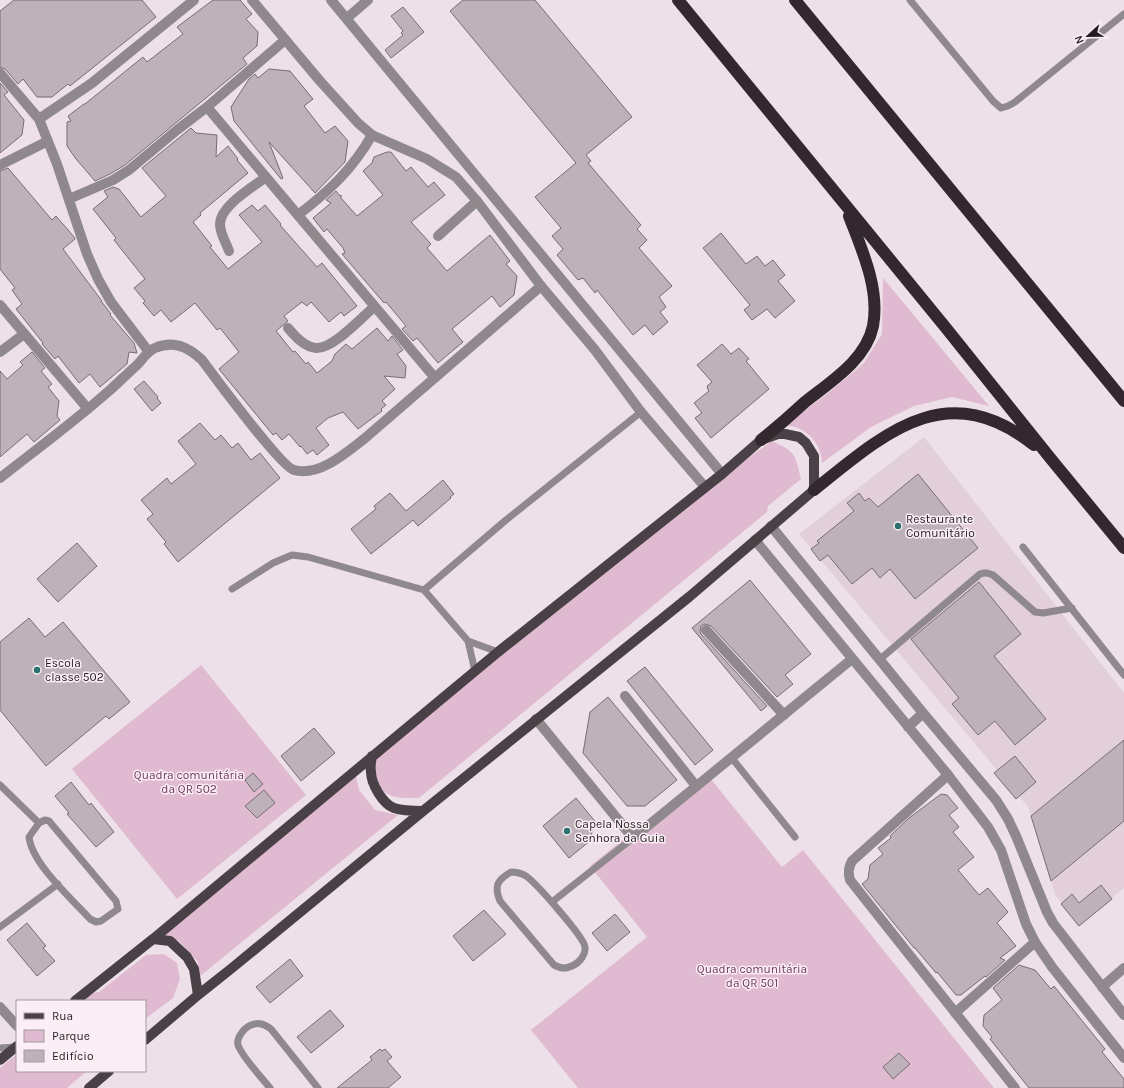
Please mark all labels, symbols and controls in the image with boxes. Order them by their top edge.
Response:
north arrow [1068,16,1108,56]
text: N [1072,33,1087,46]
place label: Restaurante Comunitário [906,512,975,540]
marker: Restaurante Comunitário [893,521,903,531]
place label: Escola classe 502 [45,656,104,684]
marker: Escola classe 502 [32,665,42,675]
park label: Quadra comunitária da QR 502 [134,768,244,796]
place label: Capela Nossa Senhora da Guia [575,817,665,845]
marker: Capela Nossa Senhora da Guia [562,826,572,836]
park label: Quadra comunitária da QR 501 [697,962,807,990]
legend [16,1000,146,1072]
text: Rua [52,1009,73,1023]
text: Parque [52,1029,90,1043]
text: Edifício [52,1049,93,1063]

